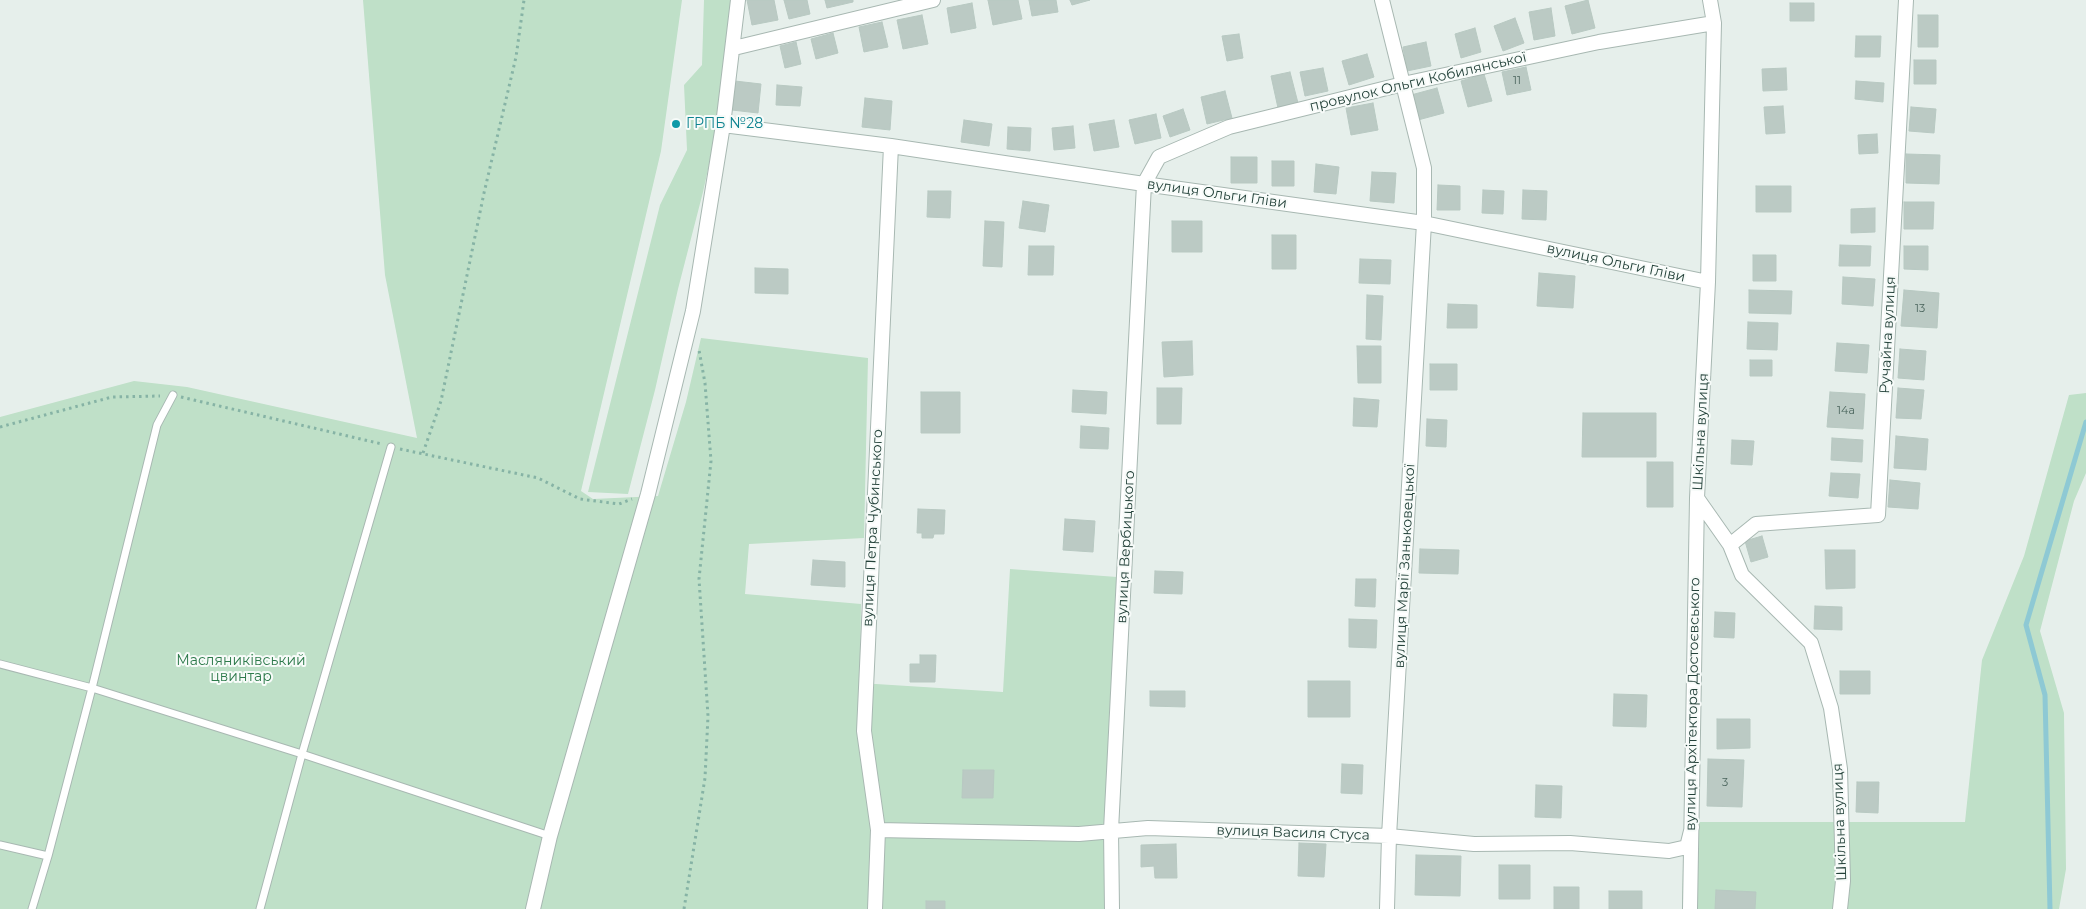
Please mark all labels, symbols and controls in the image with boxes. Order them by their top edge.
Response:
street label: провулок Ольги Кобилянської [1308,49,1528,115]
house number: 11 [1513,74,1521,88]
place label: ГРПБ №28 [686,116,763,132]
marker: ГРПБ №28 [670,118,682,130]
street label: вулиця Ольги Гліви [1146,176,1288,212]
street label: вулиця Ольги Гліви [1545,240,1687,286]
street label: Ручайна вулиця [1877,276,1899,394]
house number: 13 [1915,302,1925,316]
street label: Шкільна вулиця [1690,373,1712,491]
house number: 14а [1837,404,1855,418]
street label: вулиця Петра Чубинського [859,429,887,627]
street label: вулиця Марії Заньковецької [1391,463,1419,669]
street label: вулиця Вербицького [1114,470,1138,624]
street label: вулиця Архітектора Достоєвського [1682,577,1704,831]
park label: Масляниківський цвинтар [176,653,306,686]
street label: Шкільна вулиця [1830,763,1850,881]
house number: 3 [1722,776,1728,790]
street label: вулиця Василя Стуса [1216,822,1370,844]

